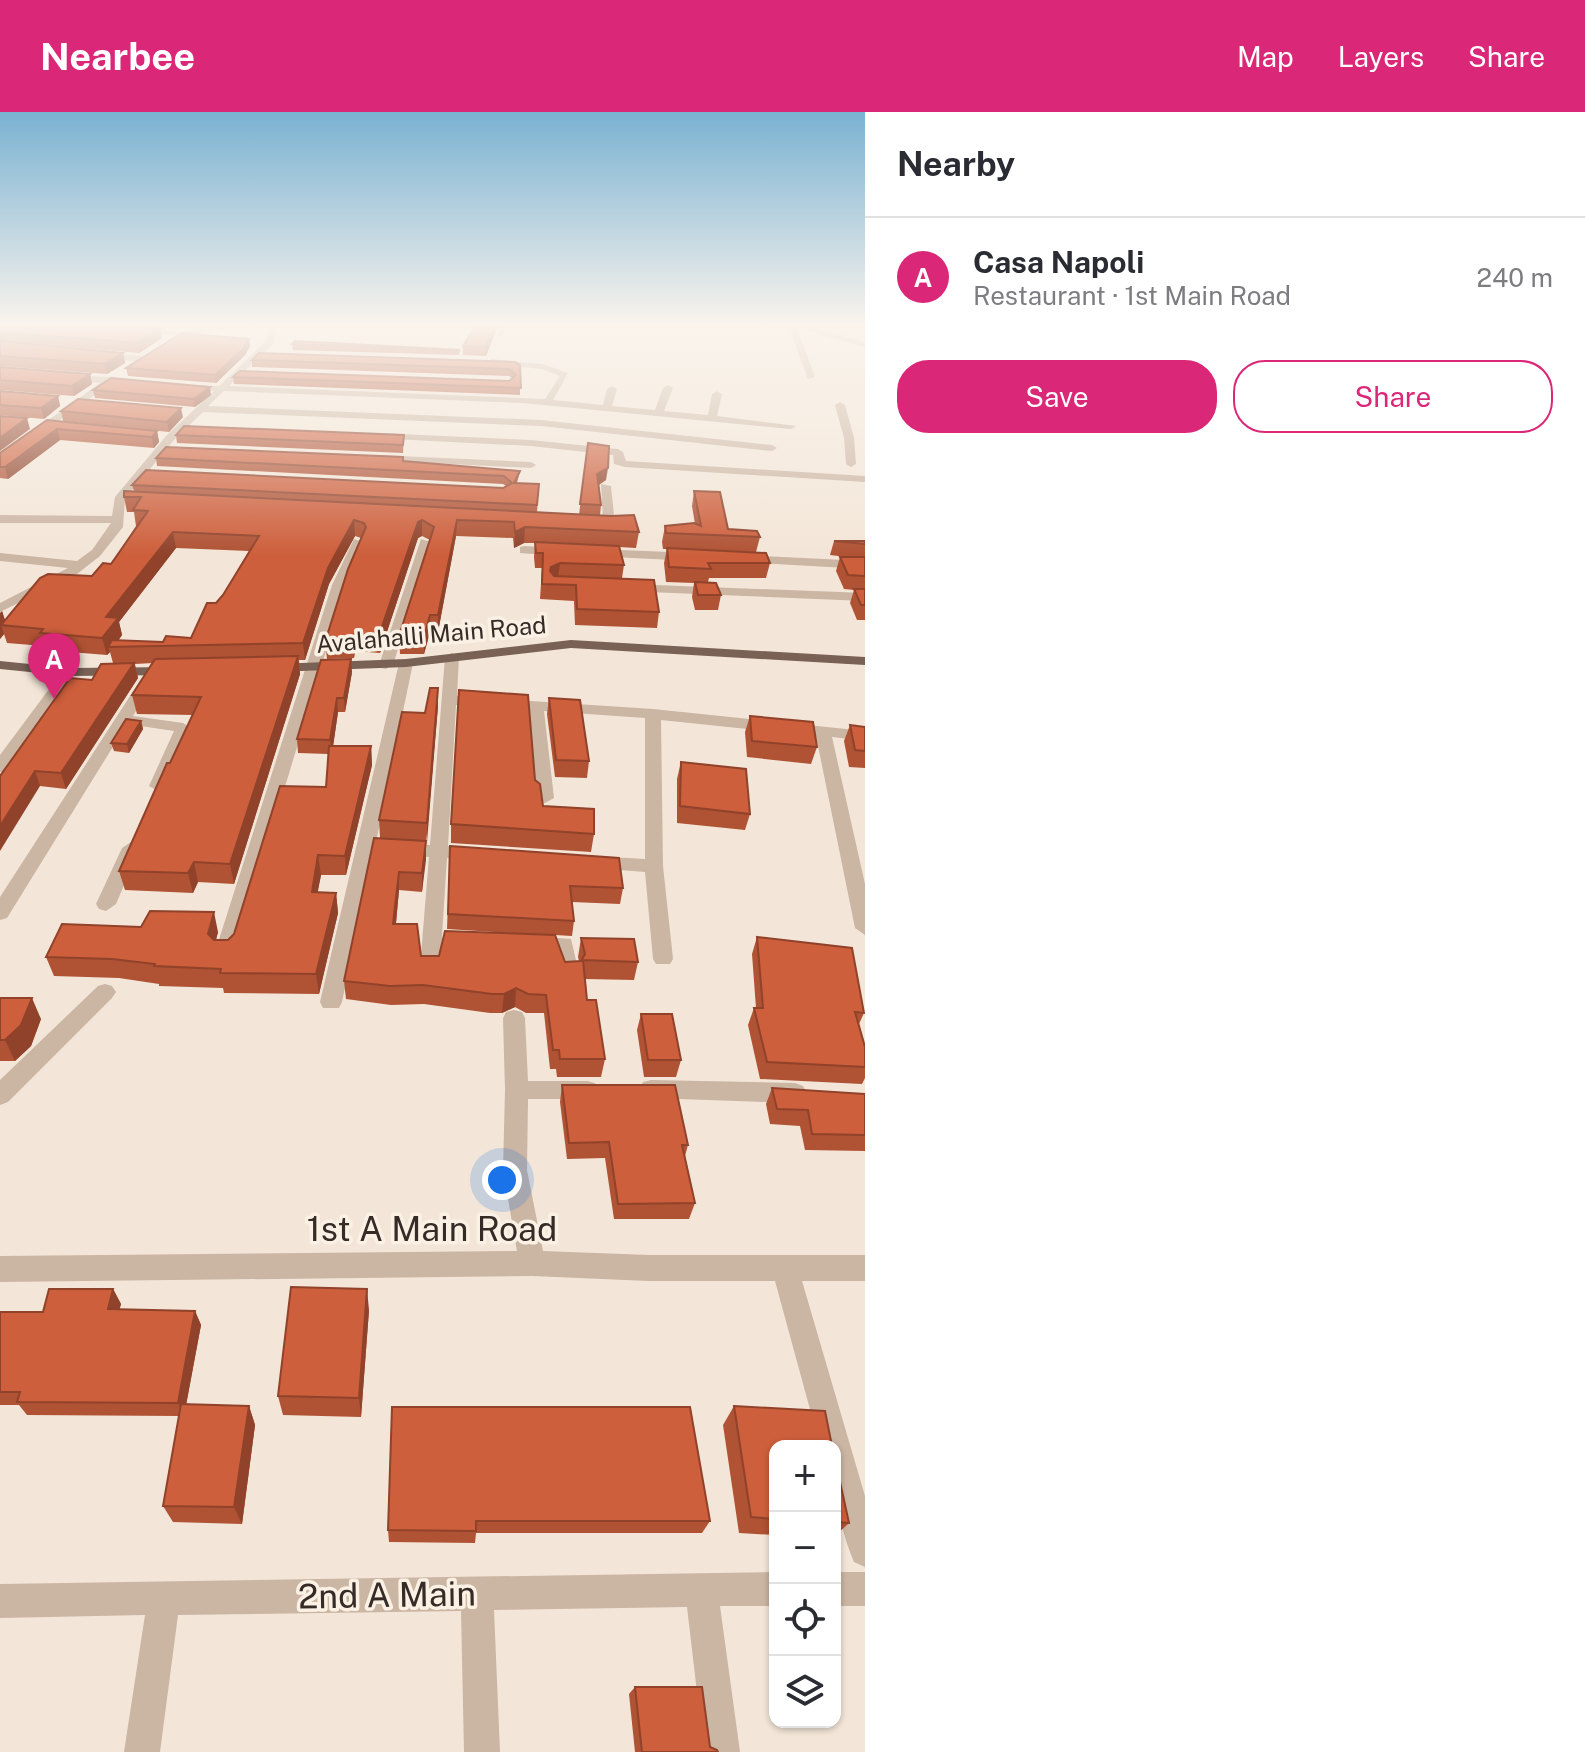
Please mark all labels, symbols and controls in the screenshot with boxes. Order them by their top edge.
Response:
text: Nearbee [40,34,195,79]
text: Map [1237,40,1294,73]
text: Layers [1338,40,1424,73]
text: Share [1468,40,1545,73]
text: Nearby [897,144,1015,184]
text: Casa Napoli [973,244,1144,280]
text: A [914,262,932,293]
text: 240 m [1476,262,1553,293]
text: Restaurant · 1st Main Road [973,280,1291,311]
button: Save [897,360,1217,433]
button: Share [1233,360,1553,433]
street label: Avalahalli Main Road [315,610,547,658]
pin: A [28,633,80,699]
your location [482,1160,522,1200]
street label: 1st A Main Road [307,1209,557,1249]
map controls [769,1440,841,1728]
button: + [769,1440,841,1512]
button: − [769,1512,841,1584]
street label: 2nd A Main [298,1573,476,1617]
button: locate [769,1584,841,1656]
button: layers [769,1656,841,1728]

